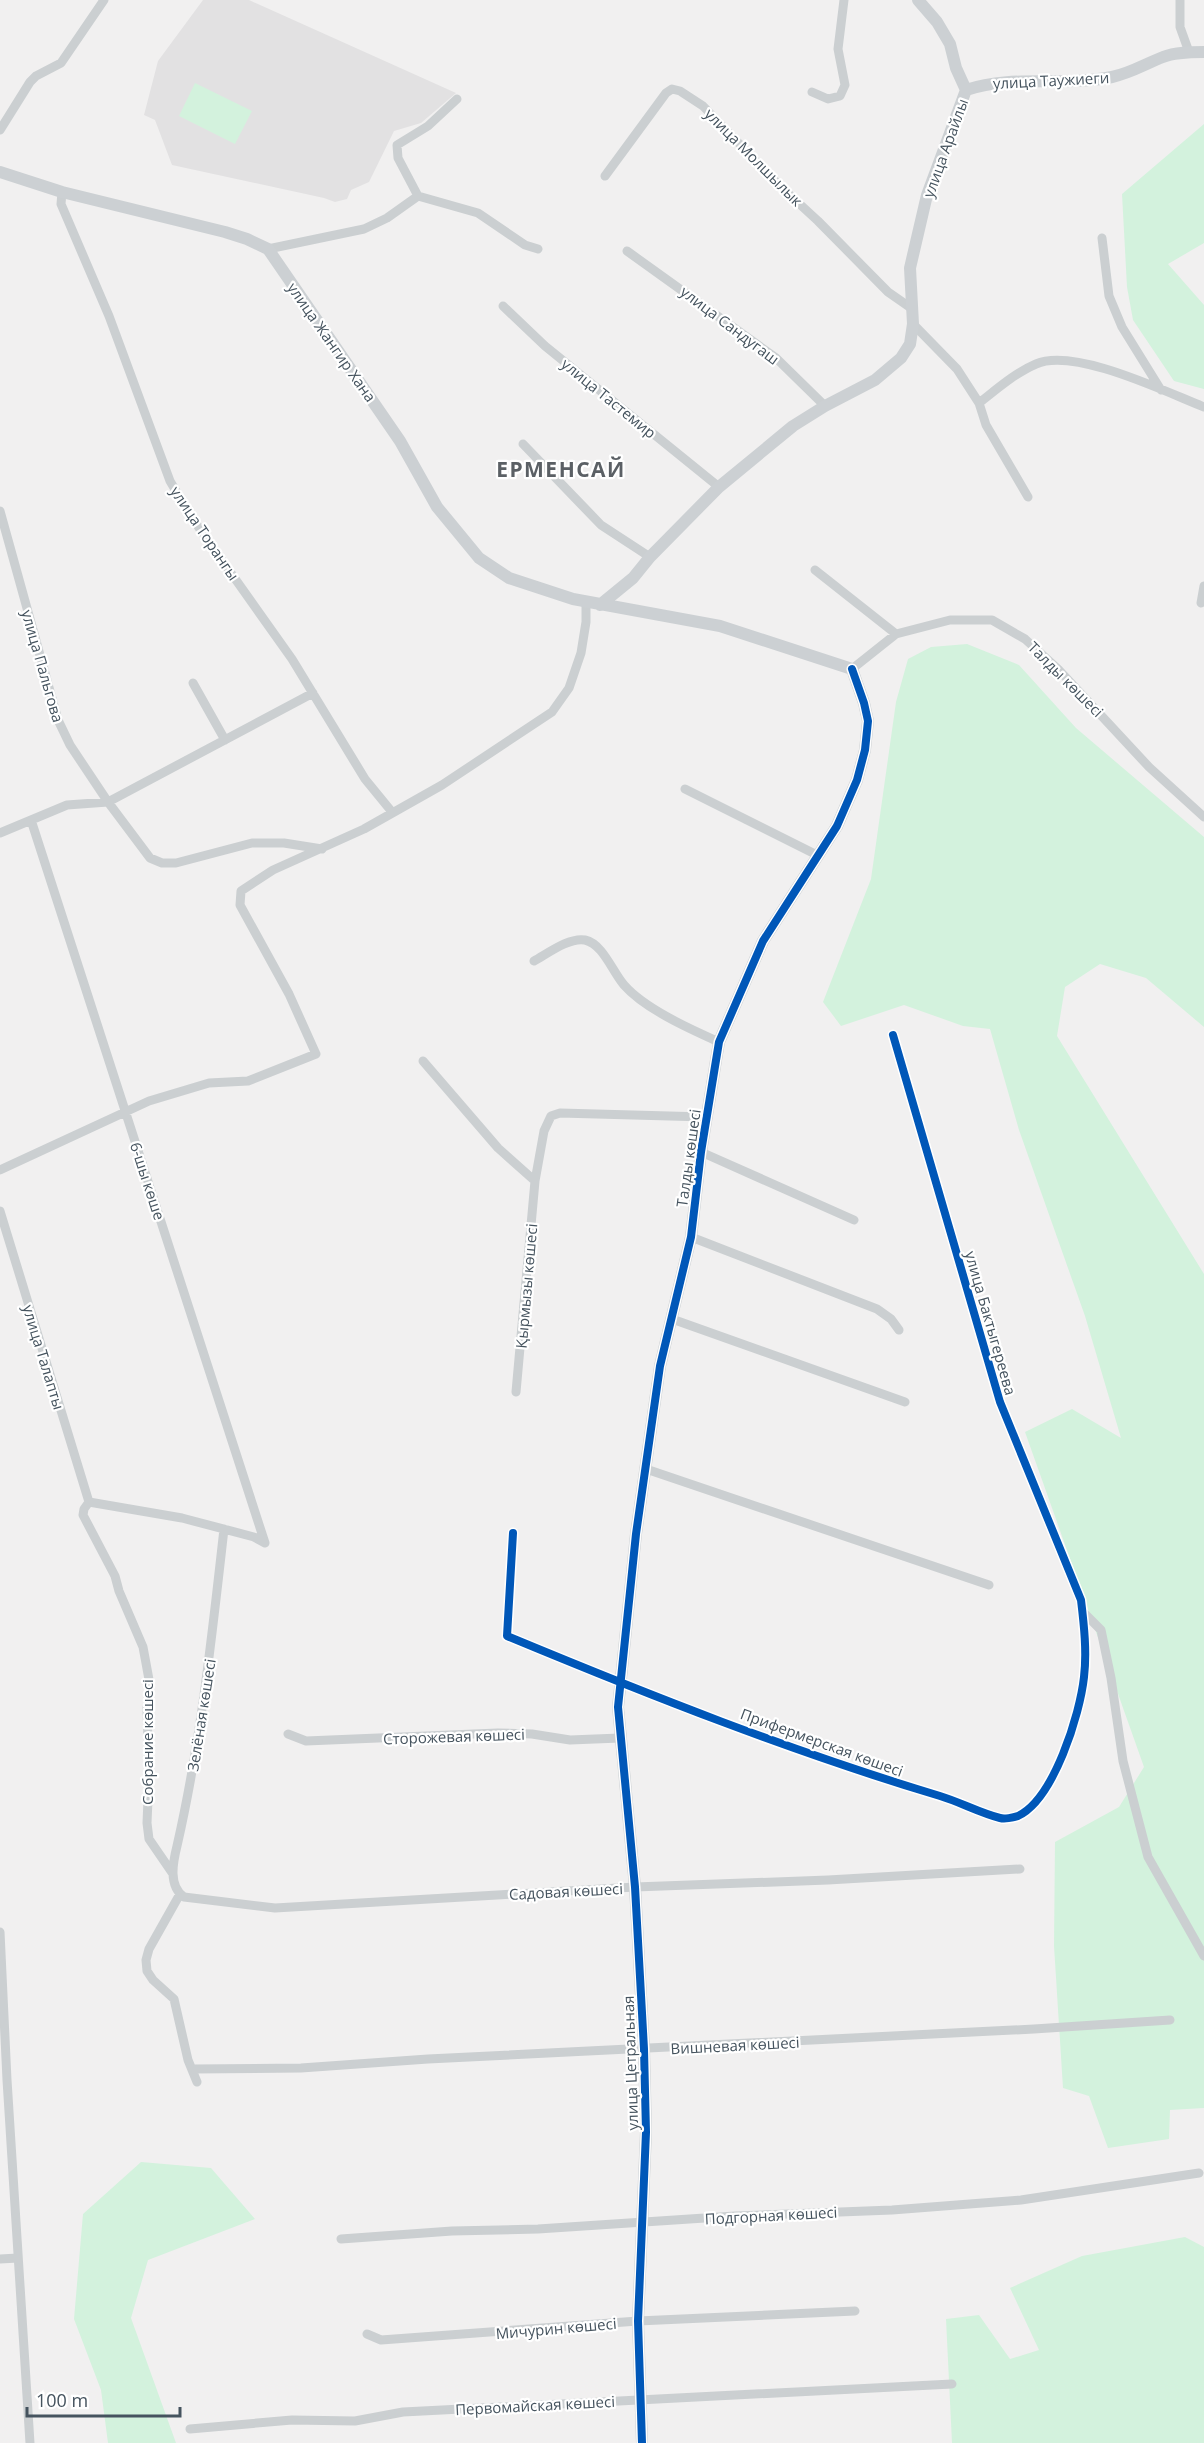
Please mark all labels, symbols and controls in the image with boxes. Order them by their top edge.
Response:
street label: улица Таужиеги [992,67,1110,93]
street label: улица Арайлы [918,96,972,200]
street label: улица Молшылык [701,104,808,211]
street label: улица Жангир Хана [283,278,381,406]
street label: улица Сандугаш [677,281,783,369]
street label: улица Тастемир [558,354,660,442]
district label: ЕРМЕНСАЙ [496,455,626,483]
street label: улица Торангы [166,482,244,584]
street label: улица Пальгова [17,607,69,725]
street label: Талды көшесі [1024,637,1108,721]
street label: Талды көшесі [671,1108,705,1208]
street label: 6-шы көше [126,1140,170,1222]
street label: Қырмызы көшесі [511,1223,541,1349]
street label: улица Бактыгереева [961,1249,1021,1397]
street label: улица Талапты [19,1302,69,1412]
street label: Зелёная көшесі [182,1657,220,1773]
street label: Собрание көшесі [137,1679,157,1805]
street label: Прифермерская көшесі [738,1703,906,1781]
street label: Сторожевая көшесі [383,1724,525,1748]
street label: Садовая көшесі [509,1878,623,1904]
street label: улица Цетральная [618,1995,642,2131]
street label: Вишневая көшесі [670,2032,800,2058]
street label: Подгорная көшесі [704,2202,838,2228]
street label: Мичурин көшесі [495,2313,617,2343]
scale bar [27,2380,180,2418]
text: 100 m [36,2388,88,2412]
street label: Первомайская көшесі [455,2391,615,2419]

